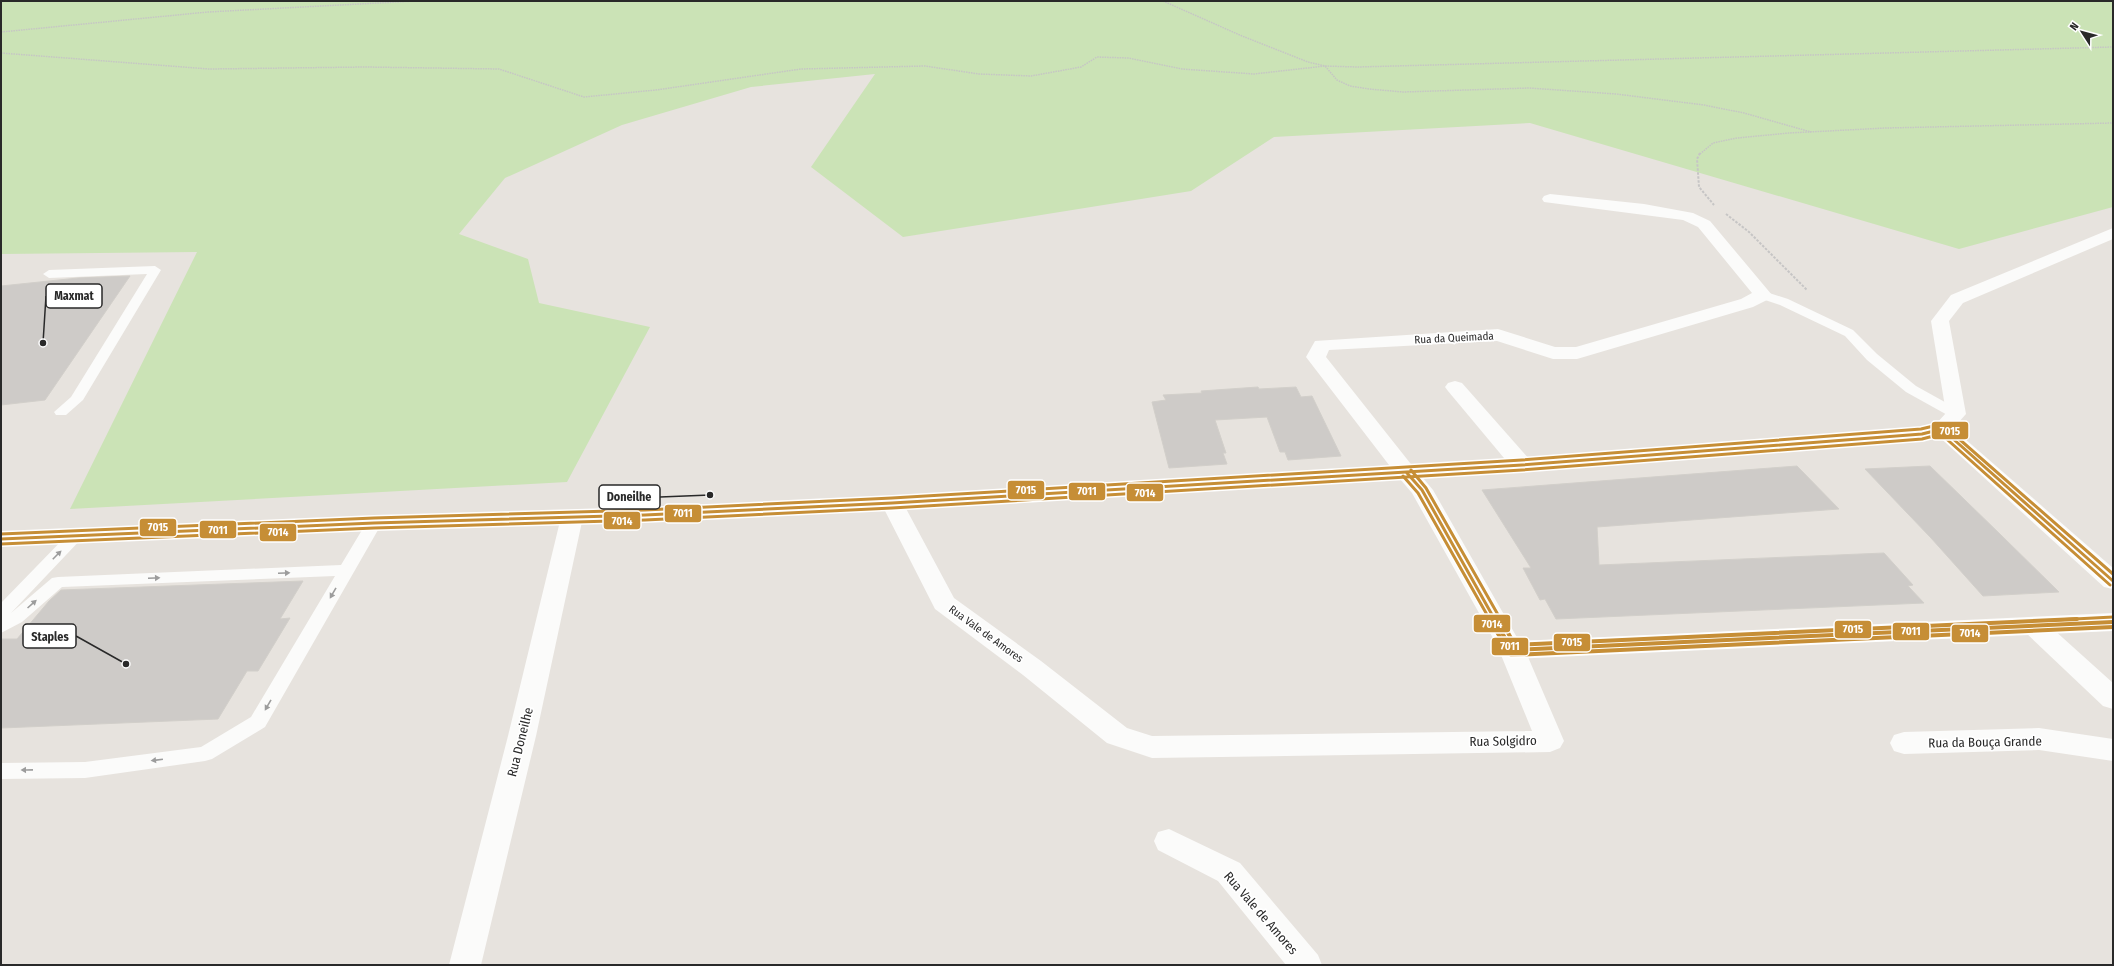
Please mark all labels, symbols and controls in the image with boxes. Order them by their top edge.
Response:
north arrow [2062,12,2102,52]
text: N [2067,20,2082,33]
callout: Maxmat [46,284,102,308]
text: Maxmat [54,289,95,303]
street label: Rua da Queimada [1414,329,1494,347]
line badge: 7015 [1931,421,1969,440]
text: 7015 [1940,425,1961,438]
line badge: 7015 [1007,480,1045,500]
line badge: 7011 [1068,482,1106,501]
line badge: 7014 [1126,483,1164,502]
text: 7015 [1016,484,1037,497]
callout: Doneilhe [599,485,660,509]
text: 7011 [1077,485,1097,498]
text: 7014 [1135,487,1156,500]
text: Doneilhe [607,490,651,504]
line badge: 7011 [664,504,702,523]
text: 7011 [673,507,693,520]
line badge: 7014 [603,511,641,530]
text: 7014 [612,515,633,528]
line badge: 7015 [139,518,177,537]
line badge: 7011 [199,520,237,539]
text: 7015 [148,521,169,534]
line badge: 7014 [259,523,297,542]
text: 7011 [208,524,228,537]
text: 7014 [268,526,289,539]
one-way arrow [52,550,62,560]
one-way arrow [278,569,290,576]
one-way arrow [148,575,161,581]
one-way arrow [330,587,337,599]
one-way arrow [28,600,37,609]
street label: Rua Vale de Amores [946,603,1026,665]
line badge: 7014 [1473,614,1511,633]
text: 7014 [1482,618,1503,631]
line badge: 7015 [1834,620,1872,639]
line badge: 7011 [1892,622,1930,641]
text: 7015 [1843,623,1864,636]
callout: Staples [23,624,76,648]
line badge: 7014 [1951,624,1989,643]
text: 7011 [1901,625,1921,638]
text: 7014 [1960,627,1981,640]
text: Staples [31,630,69,644]
line badge: 7015 [1553,633,1591,652]
text: 7015 [1562,636,1583,649]
line badge: 7011 [1491,637,1529,656]
text: 7011 [1500,640,1520,653]
one-way arrow [264,699,271,711]
street label: Rua Doneilhe [504,706,536,778]
street label: Rua Solgidro [1469,733,1537,749]
street label: Rua da Bouça Grande [1928,734,2042,750]
one-way arrow [151,757,163,763]
one-way arrow [20,767,33,773]
street label: Rua Vale de Amores [1221,869,1301,958]

